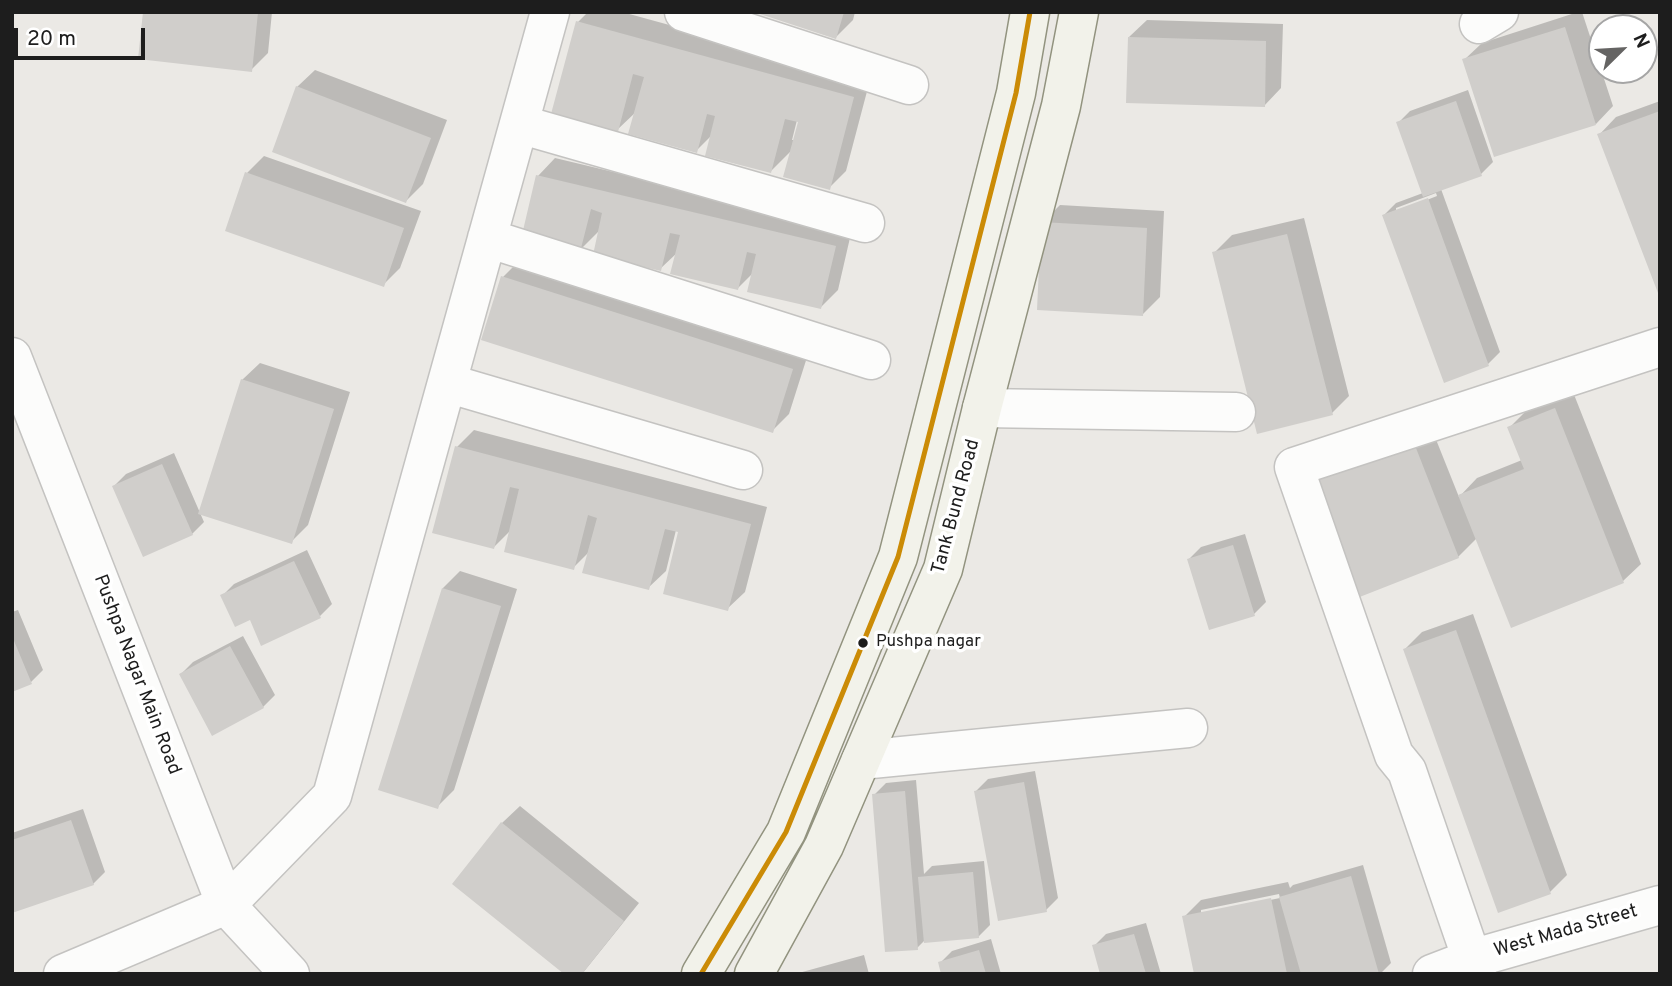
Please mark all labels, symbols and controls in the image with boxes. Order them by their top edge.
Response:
scale bar [18,14,149,58]
north arrow [1588,14,1658,84]
text: 20 m [27,26,76,53]
text: N [1627,30,1654,52]
street label: Tank Bund Road [928,437,986,577]
street label: Pushpa Nagar Main Road [87,572,185,778]
place label: Pushpa nagar [876,633,981,653]
marker: Pushpa nagar [856,636,870,650]
street label: West Mada Street [1492,901,1640,963]

